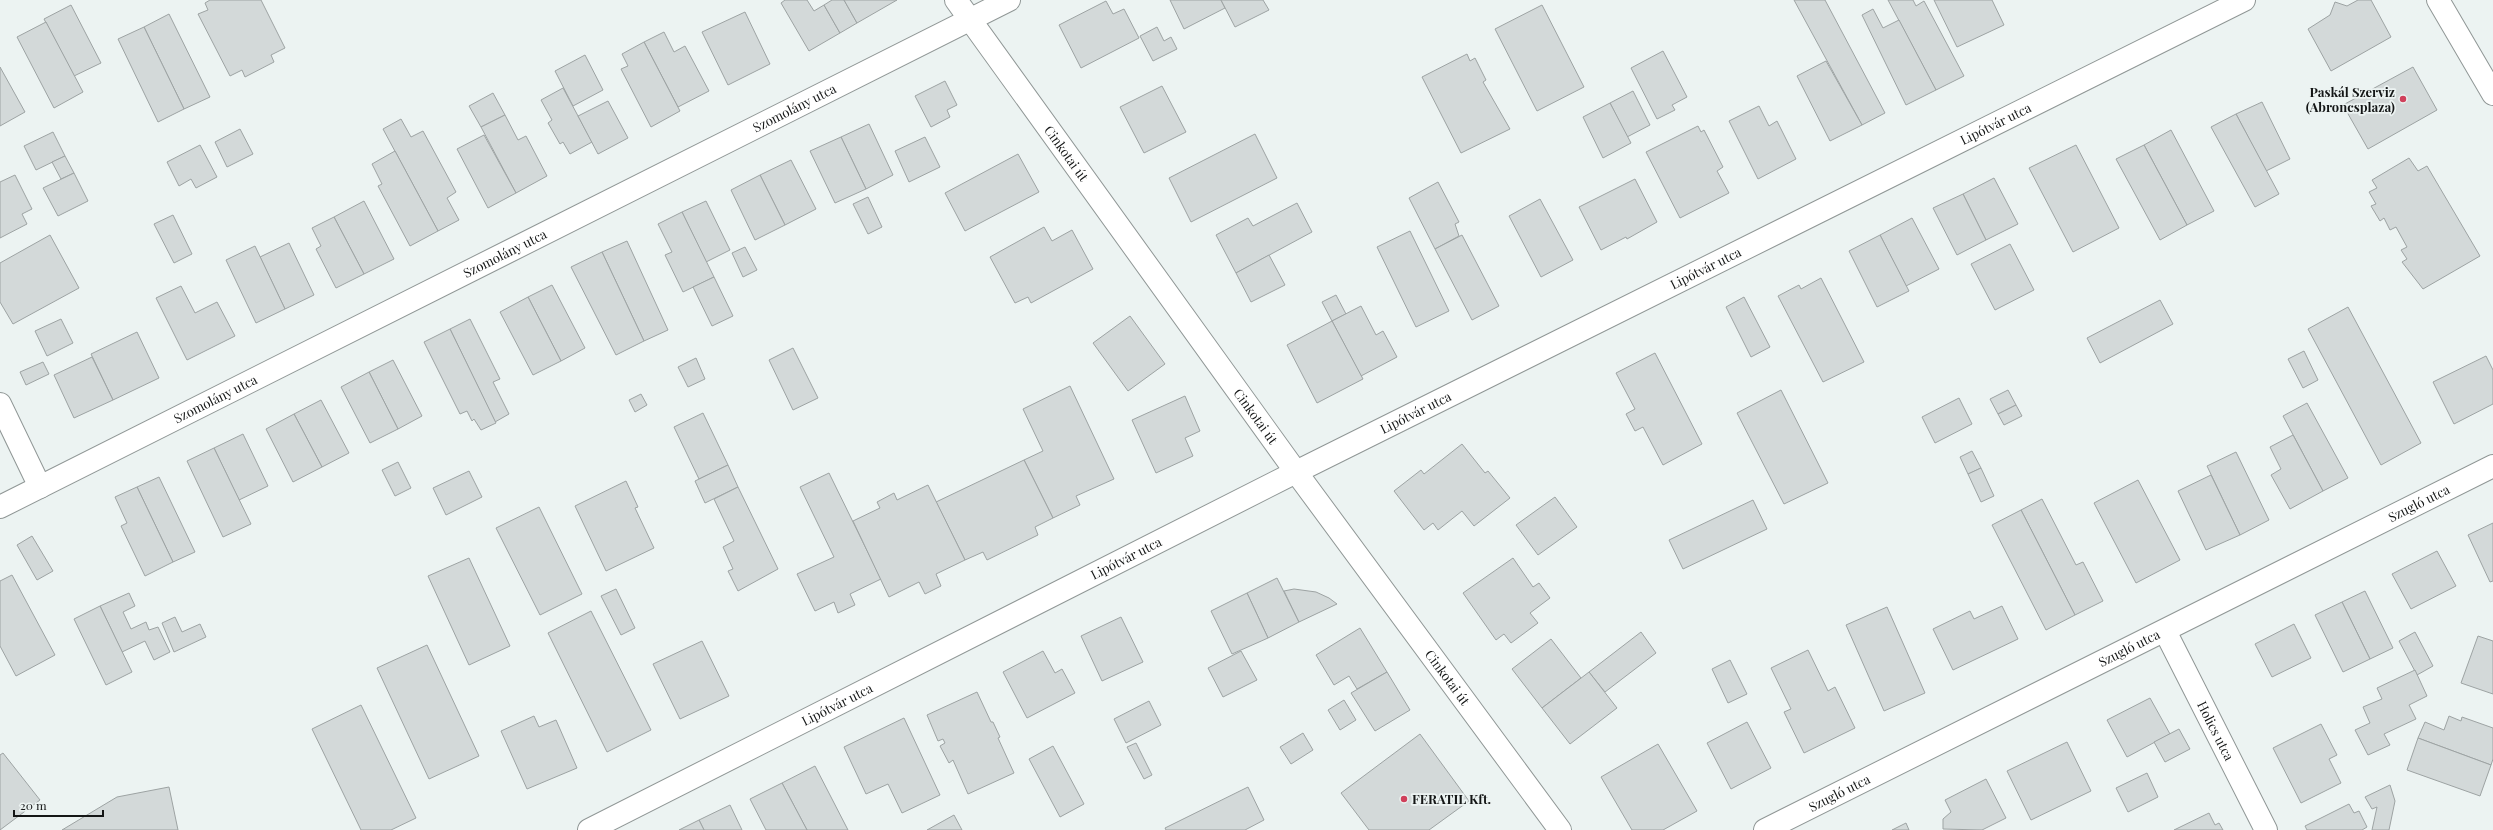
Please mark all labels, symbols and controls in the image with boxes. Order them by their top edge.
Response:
street label: Szomolány utca [750,79,839,135]
place label: Paskál Szerviz (Abroncsplaza) [2306,83,2395,115]
marker: Paskál Szerviz (Abroncsplaza) [2398,94,2408,104]
street label: Lipótvár utca [1957,98,2034,148]
street label: Cinkotai út [1041,122,1093,185]
street label: Szomolány utca [460,225,550,281]
street label: Lipótvár utca [1667,243,1744,292]
street label: Szomolány utca [171,370,260,426]
street label: Cinkotai út [1230,385,1282,448]
street label: Lipótvár utca [1377,387,1454,437]
street label: Szugló utca [2385,480,2453,525]
street label: Lipótvár utca [1088,532,1165,583]
street label: Szugló utca [2095,625,2163,670]
street label: Cinkotai út [1422,646,1474,709]
street label: Lipótvár utca [798,679,876,729]
street label: Holics utca [2194,698,2239,764]
street label: Szugló utca [1805,770,1873,815]
place label: FERATIL Kft. [1412,790,1491,807]
scale bar [14,792,103,818]
marker: FERATIL Kft. [1399,794,1409,804]
text: 20 m [20,797,47,813]

